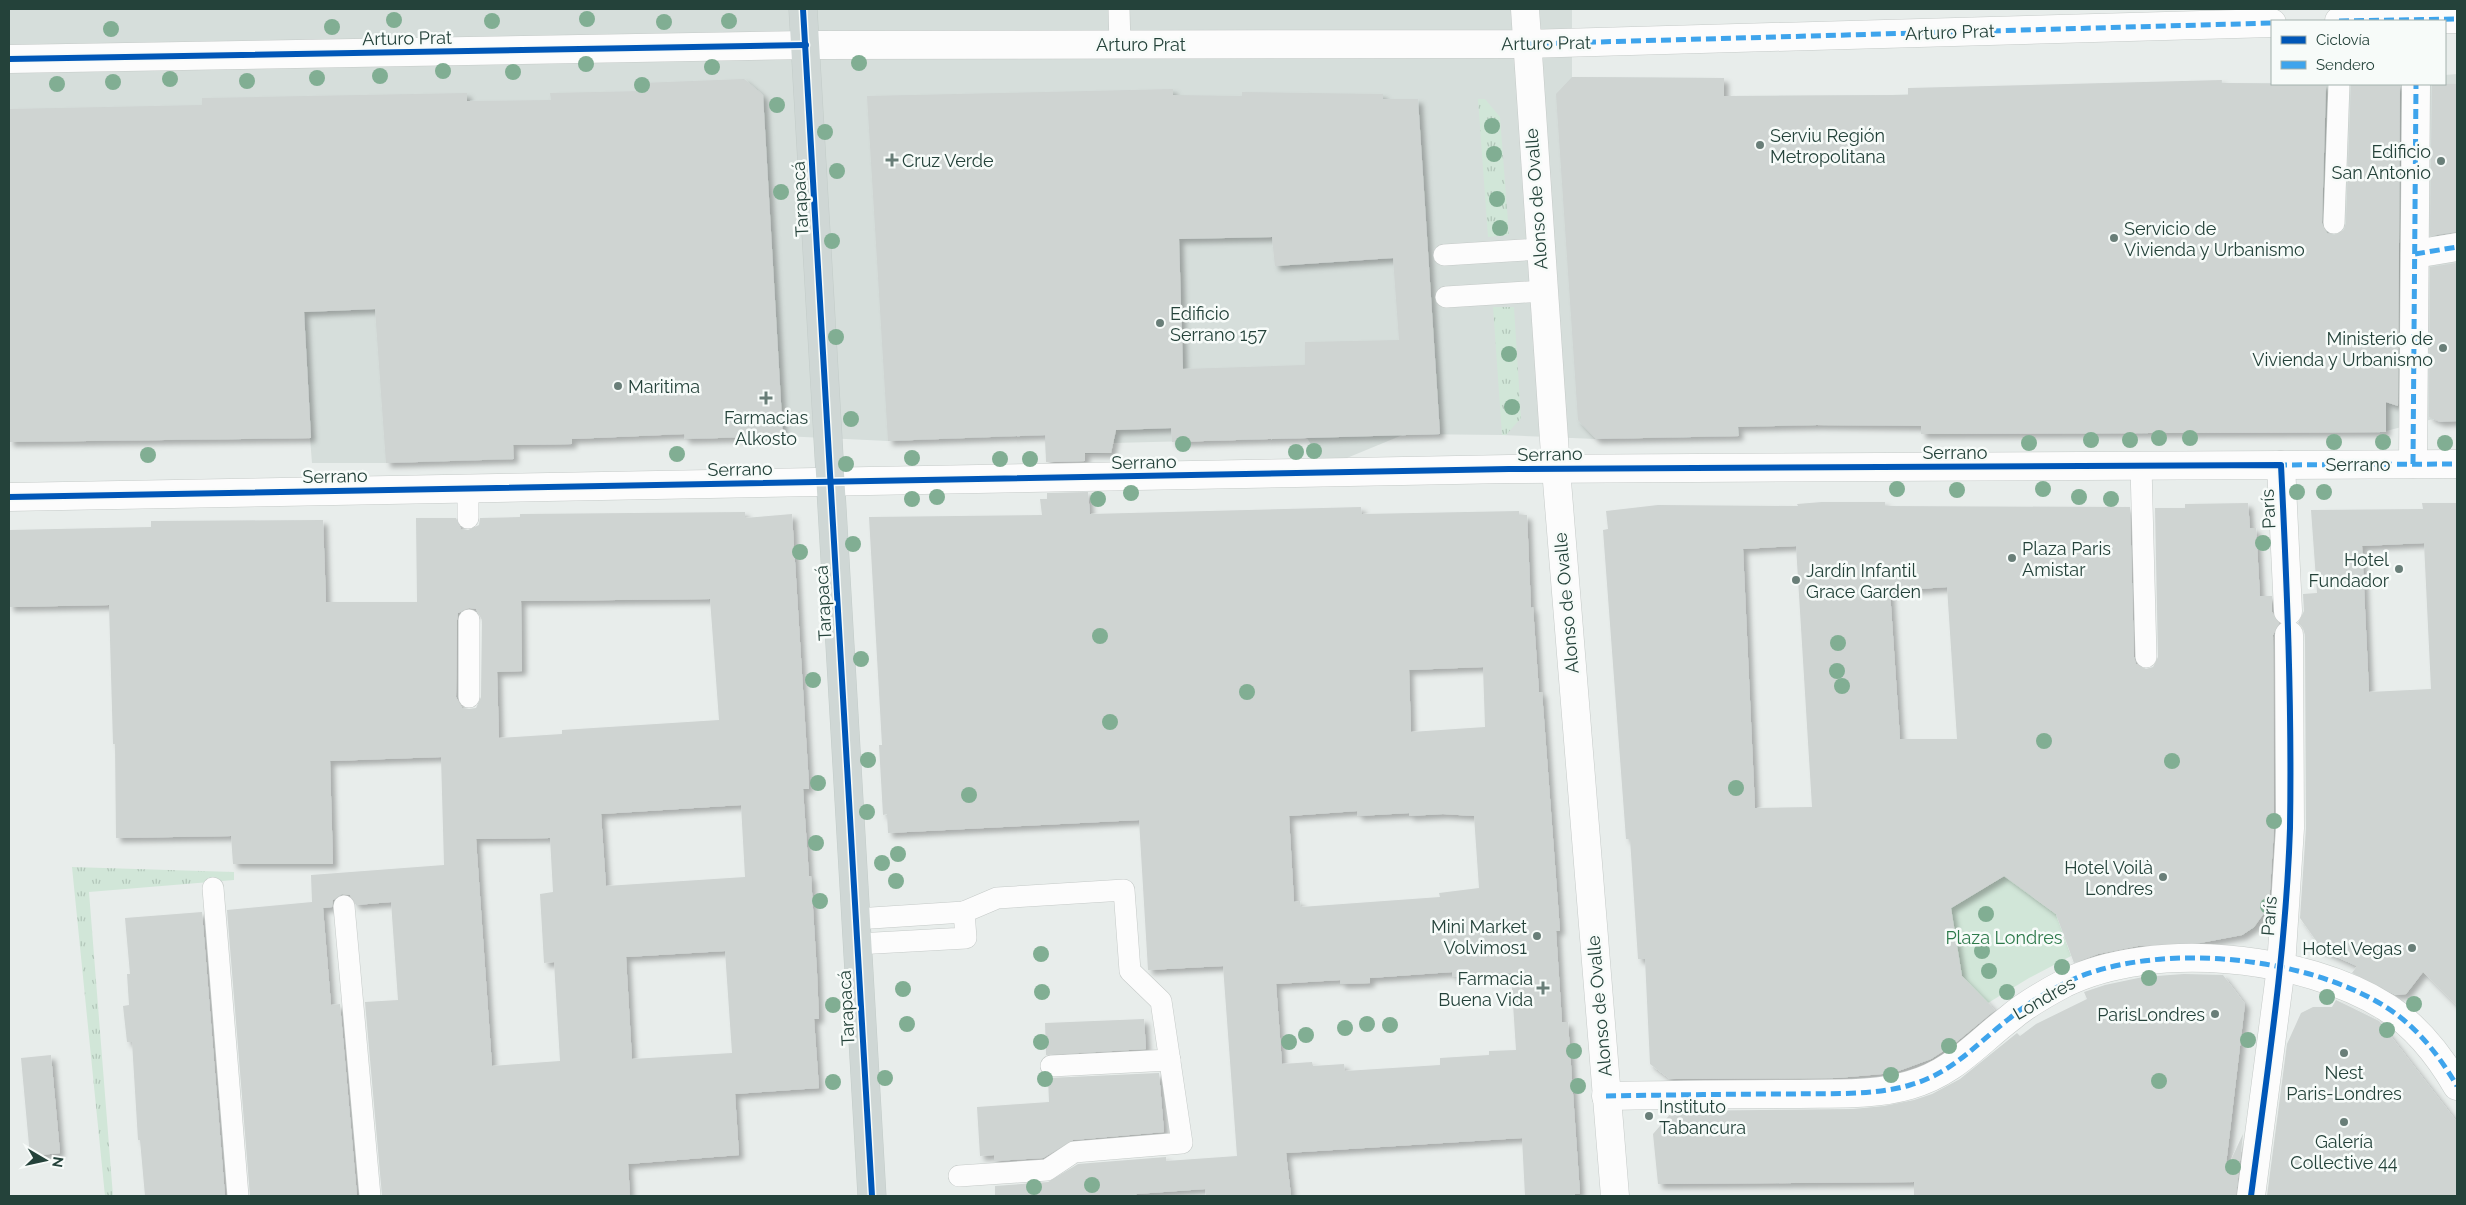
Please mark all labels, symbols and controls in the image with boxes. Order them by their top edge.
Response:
street label: Arturo Prat [1905,20,1995,44]
legend [2271,20,2446,85]
street label: Arturo Prat [362,27,452,49]
text: Ciclovía [2316,31,2370,49]
street label: Arturo Prat [1501,32,1591,54]
street label: Arturo Prat [1096,34,1186,55]
text: Sendero [2316,56,2375,74]
place label: Serviu Región Metropolitana [1770,125,1886,167]
street label: Alonso de Ovalle [1521,127,1551,270]
marker: Serviu Región Metropolitana [1754,139,1766,151]
place label: Edificio San Antonio [2331,141,2431,183]
place label: Cruz Verde [902,150,994,171]
marker: Cruz Verde [886,154,898,166]
marker: Edificio San Antonio [2435,155,2447,167]
street label: Tarapacá [788,161,812,237]
place label: Servicio de Vivienda y Urbanismo [2124,218,2305,260]
marker: Servicio de Vivienda y Urbanismo [2108,232,2120,244]
place label: Edificio Serrano 157 [1170,303,1267,345]
marker: Edificio Serrano 157 [1154,317,1166,329]
place label: Ministerio de Vivienda y Urbanismo [2252,328,2433,370]
marker: Ministerio de Vivienda y Urbanismo [2437,342,2449,354]
place label: Maritima [628,376,700,397]
marker: Maritima [612,380,624,392]
marker: Farmacias Alkosto [760,392,772,404]
place label: Farmacias Alkosto [724,407,808,449]
street label: Serrano [1922,442,1988,463]
street label: Serrano [1517,443,1583,465]
street label: Serrano [1111,451,1177,473]
street label: Serrano [2325,454,2391,475]
street label: Serrano [707,458,773,480]
street label: Serrano [302,465,368,487]
street label: París [2256,488,2280,529]
street label: Alonso de Ovalle [1549,531,1583,674]
place label: Plaza Paris Amistar [2022,538,2111,580]
place label: Hotel Fundador [2309,549,2390,591]
marker: Plaza Paris Amistar [2006,552,2018,564]
place label: Jardín Infantil Grace Garden [1806,560,1921,602]
marker: Hotel Fundador [2393,563,2405,575]
street label: Tarapacá [811,565,835,641]
marker: Jardín Infantil Grace Garden [1790,574,1802,586]
place label: Hotel Voilà Londres [2064,857,2153,899]
marker: Hotel Voilà Londres [2157,871,2169,883]
street label: París [2257,895,2281,937]
place label: Mini Market Volvimos1 [1431,916,1527,958]
park label: Plaza Londres [1945,927,2063,948]
marker: Mini Market Volvimos1 [1531,930,1543,942]
street label: Alonso de Ovalle [1582,934,1616,1077]
place label: Hotel Vegas [2302,938,2402,959]
marker: Hotel Vegas [2406,942,2418,954]
place label: Farmacia Buena Vida [1438,968,1533,1010]
street label: Tarapacá [834,970,858,1046]
street label: Londres [2009,972,2079,1024]
marker: Farmacia Buena Vida [1537,982,1549,994]
place label: ParisLondres [2097,1004,2205,1025]
marker: ParisLondres [2209,1008,2221,1020]
marker: Nest Paris-Londres [2338,1047,2350,1059]
place label: Nest Paris-Londres [2286,1062,2402,1104]
place label: Instituto Tabancura [1659,1096,1746,1138]
marker: Instituto Tabancura [1643,1110,1655,1122]
marker: Galería Collective 44 [2338,1116,2350,1128]
place label: Galería Collective 44 [2290,1131,2398,1173]
north arrow [20,1135,70,1185]
text: N [49,1156,67,1169]

